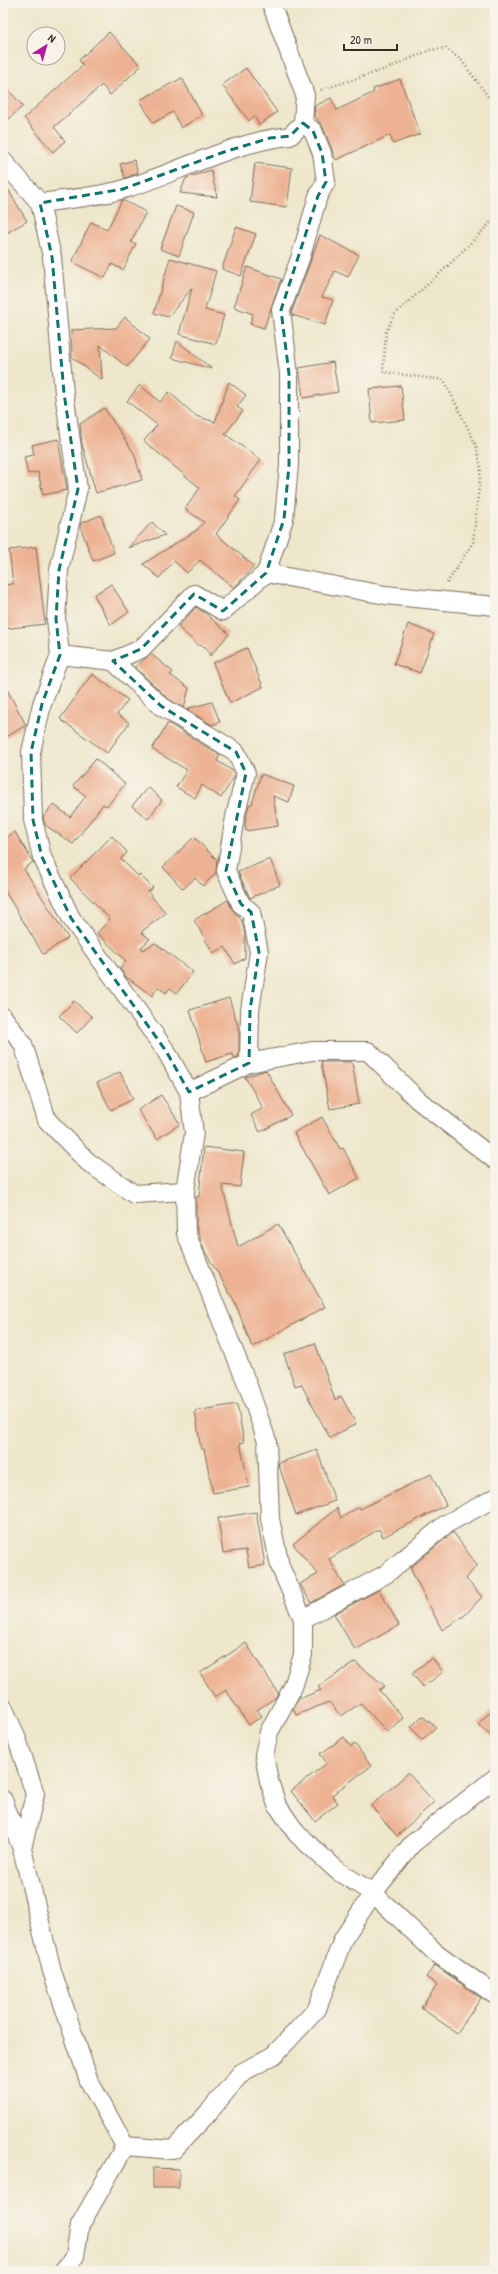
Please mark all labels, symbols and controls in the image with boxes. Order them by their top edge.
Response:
north arrow [26,26,66,66]
scale bar [344,26,397,52]
text: N [45,31,59,45]
text: 20 m [350,31,372,48]

